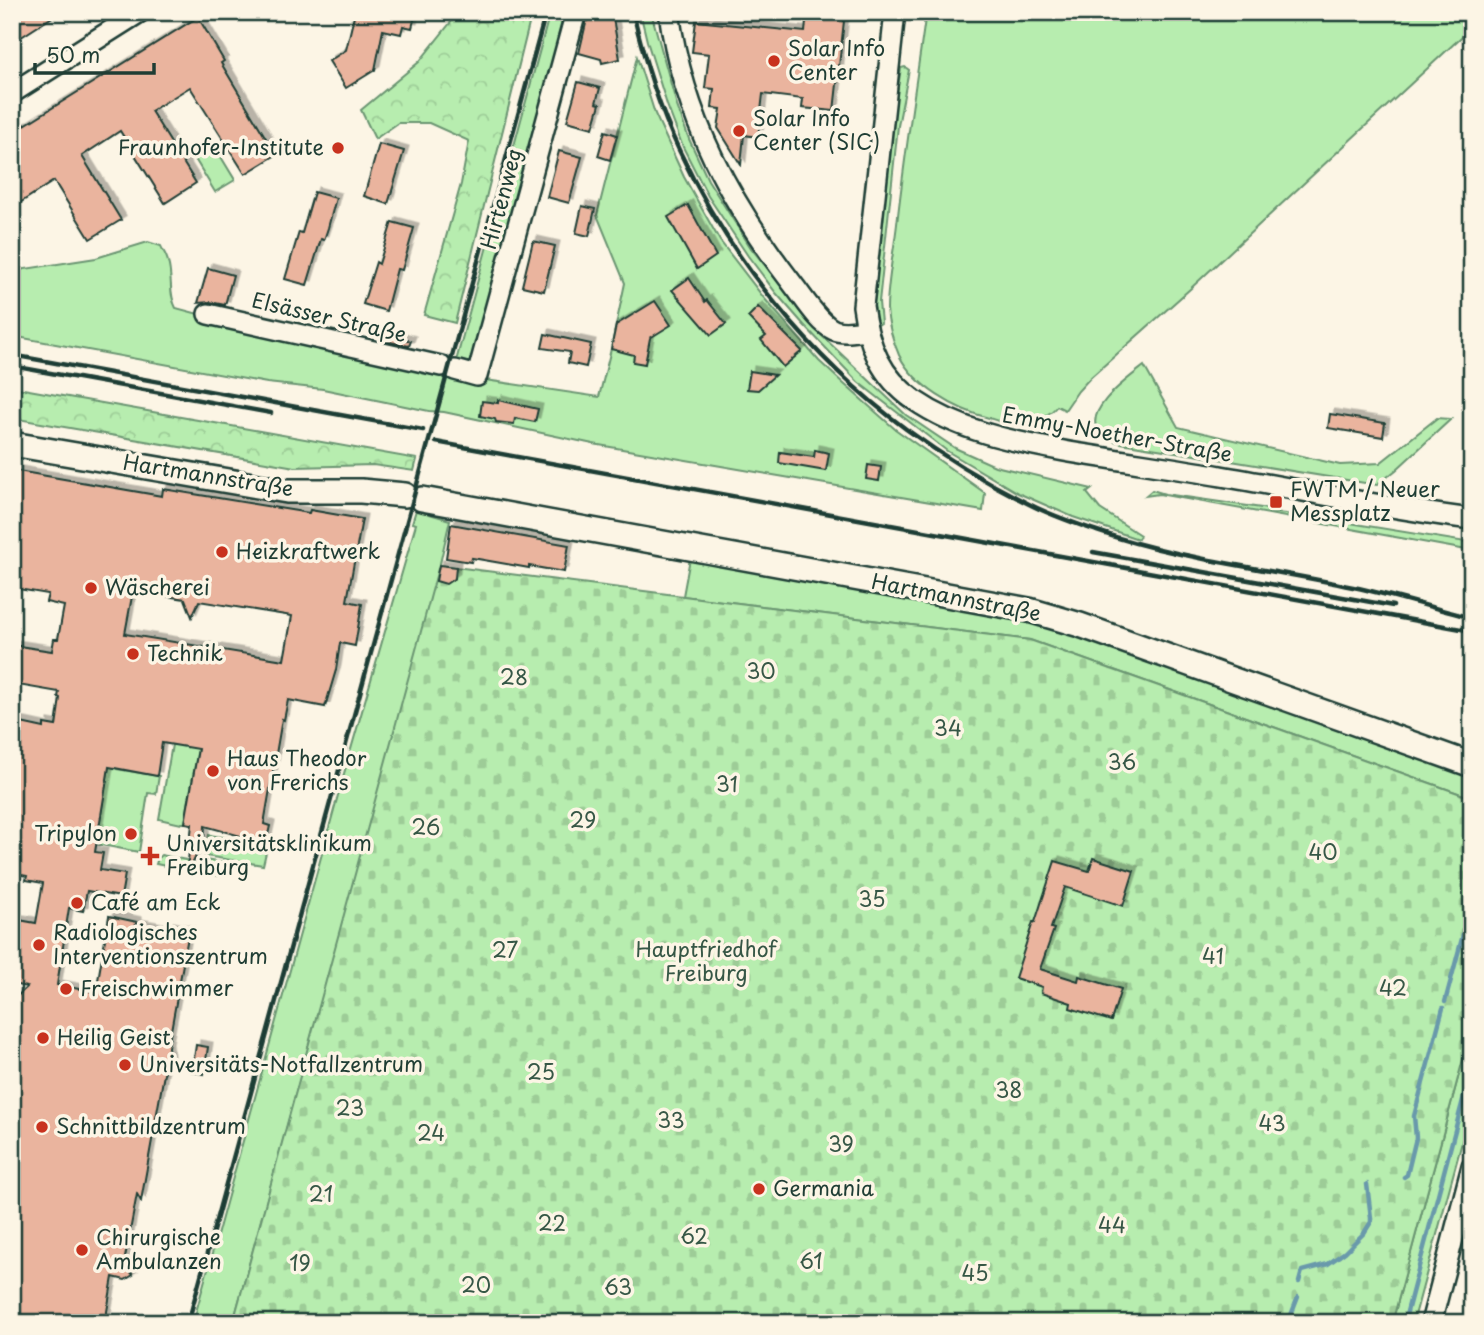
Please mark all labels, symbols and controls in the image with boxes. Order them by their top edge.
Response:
place label: Solar Info Center [788,31,885,87]
scale bar [35,32,154,76]
text: 50 m [46,38,100,70]
marker: Solar Info Center [766,53,782,69]
place label: Solar Info Center (SIC) [753,101,880,157]
marker: Solar Info Center (SIC) [731,123,747,139]
place label: Fraunhofer-Institute [118,130,324,162]
marker: Fraunhofer-Institute [330,140,346,156]
street label: Hirtenweg [471,144,529,253]
street label: Elsässer Straße [249,283,410,349]
street label: Emmy-Noether-Straße [1000,397,1235,469]
street label: Hartmannstraße [121,445,296,503]
place label: FWTM / Neuer Messplatz [1290,472,1440,528]
marker: FWTM / Neuer Messplatz [1268,494,1284,510]
place label: Heizkraftwerk [236,534,381,566]
marker: Heizkraftwerk [214,544,230,560]
street label: Hartmannstraße [869,564,1044,628]
place label: Wäscherei [105,570,210,602]
marker: Wäscherei [83,580,99,596]
place label: Technik [147,636,223,668]
marker: Technik [125,646,141,662]
park label: 30 [746,654,776,686]
park label: 28 [500,660,528,692]
park label: 34 [934,711,962,743]
place label: Haus Theodor von Frerichs [227,741,367,797]
park label: 36 [1108,745,1136,777]
marker: Haus Theodor von Frerichs [205,763,221,779]
park label: 31 [716,767,738,799]
park label: 29 [570,803,596,835]
park label: 26 [412,810,440,842]
place label: Tripylon [34,816,117,848]
marker: Tripylon [123,826,139,842]
place label: Universitätsklinikum Freiburg [166,826,372,882]
park label: 40 [1308,835,1338,867]
marker: Universitätsklinikum Freiburg [140,846,160,866]
park label: 35 [859,882,885,914]
place label: Café am Eck [91,885,221,917]
marker: Café am Eck [69,895,85,911]
place label: Radiologisches Interventionszentrum [53,915,268,971]
park label: Hauptfriedhof Freiburg [635,932,778,988]
park label: 27 [492,933,518,965]
marker: Radiologisches Interventionszentrum [31,937,47,953]
park label: 41 [1202,939,1224,971]
place label: Freischwimmer [80,971,234,1003]
park label: 42 [1379,971,1407,1003]
marker: Freischwimmer [58,981,74,997]
place label: Heilig Geist [57,1020,171,1052]
marker: Heilig Geist [35,1030,51,1046]
place label: Universitäts-Notfallzentrum [139,1047,423,1079]
park label: 25 [527,1055,555,1087]
marker: Universitäts-Notfallzentrum [117,1057,133,1073]
park label: 38 [996,1073,1023,1105]
park label: 23 [336,1091,364,1123]
park label: 33 [657,1103,685,1135]
park label: 43 [1258,1106,1286,1138]
place label: Schnittbildzentrum [56,1109,246,1141]
park label: 24 [417,1116,445,1148]
marker: Schnittbildzentrum [34,1119,50,1135]
park label: 39 [828,1127,854,1159]
place label: Germania [773,1171,874,1203]
park label: 21 [309,1177,333,1209]
marker: Germania [751,1181,767,1197]
park label: 22 [538,1206,566,1238]
park label: 44 [1098,1208,1126,1240]
park label: 62 [680,1219,708,1251]
place label: Chirurgische Ambulanzen [96,1220,222,1276]
marker: Chirurgische Ambulanzen [74,1242,90,1258]
park label: 61 [799,1244,823,1276]
park label: 19 [289,1246,311,1278]
park label: 45 [962,1256,988,1288]
park label: 20 [461,1268,491,1300]
park label: 63 [604,1270,632,1302]

